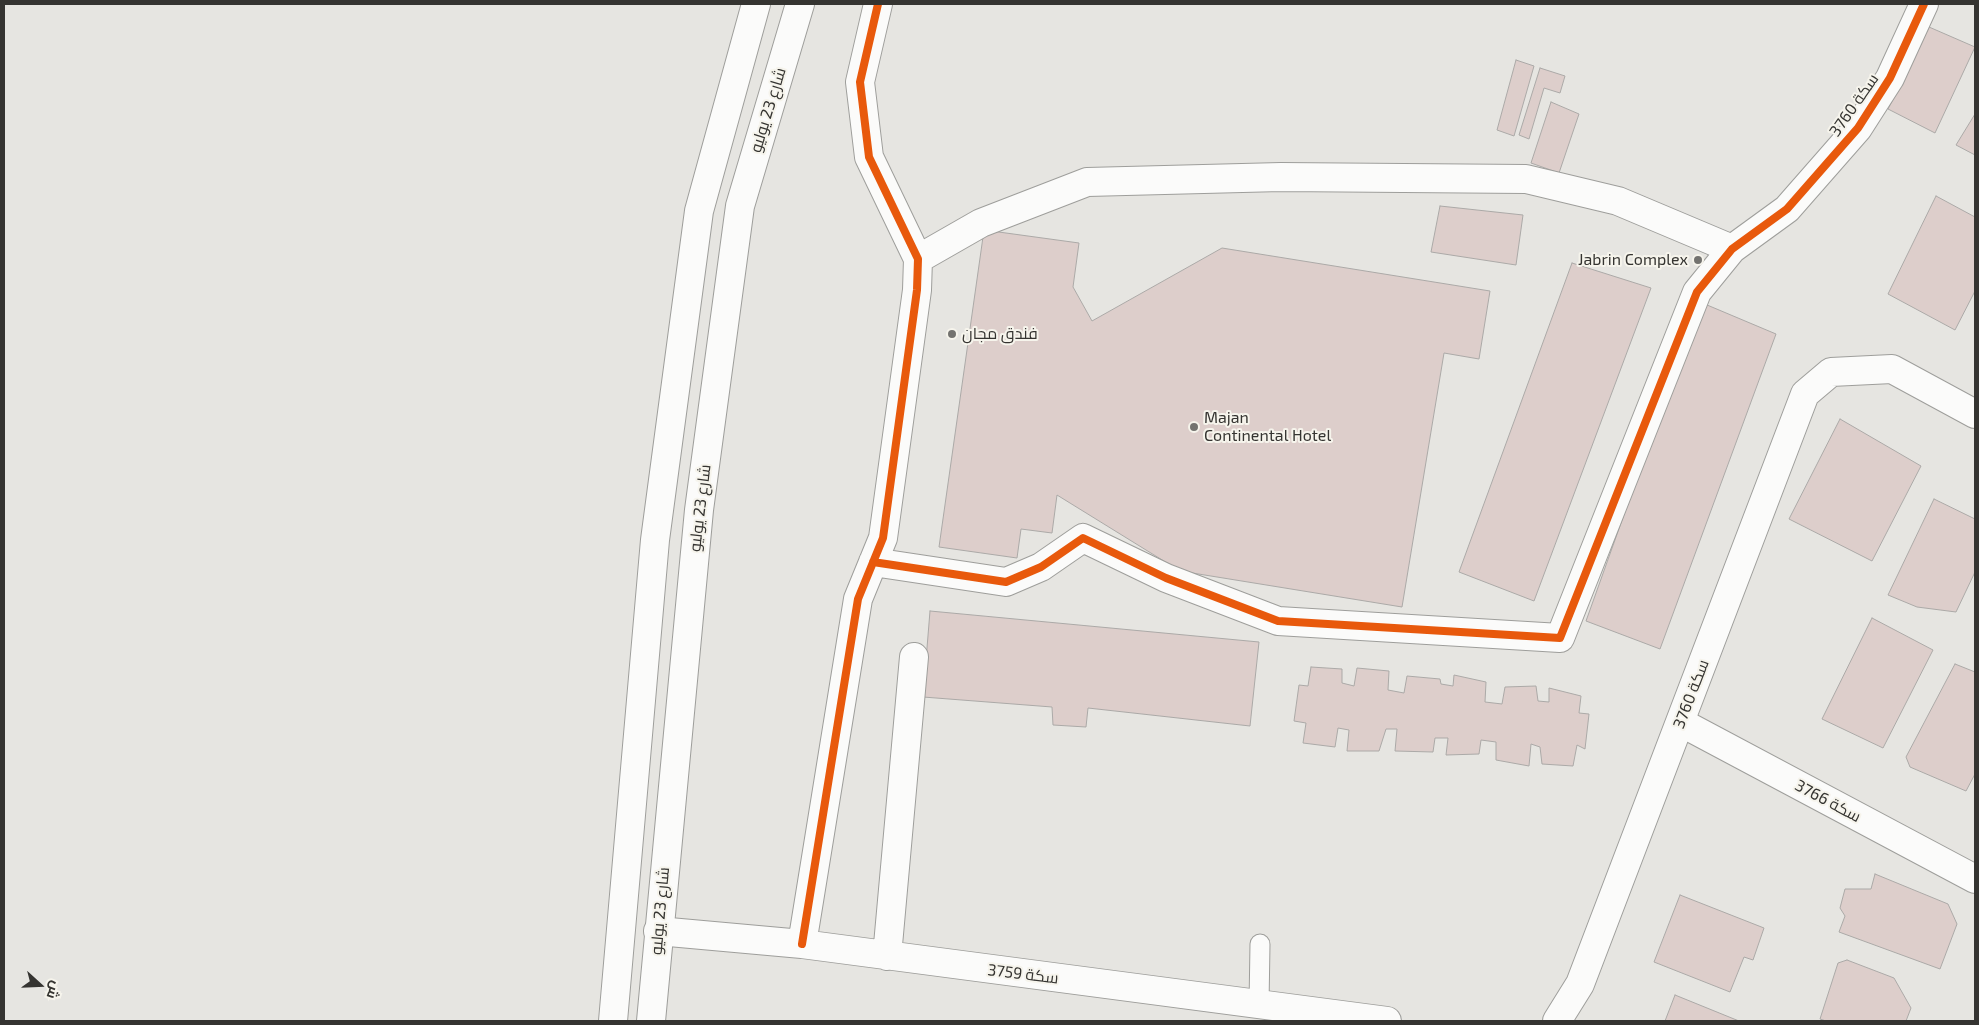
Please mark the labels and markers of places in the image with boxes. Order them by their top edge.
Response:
place label: Jabrin Complex [1578,250,1688,270]
marker: Jabrin Complex [1692,254,1704,266]
place label: فندق مجان [962,324,1038,344]
marker: فندق مجان [946,328,958,340]
place label: Majan Continental Hotel [1204,408,1331,446]
marker: Majan Continental Hotel [1188,421,1200,433]

